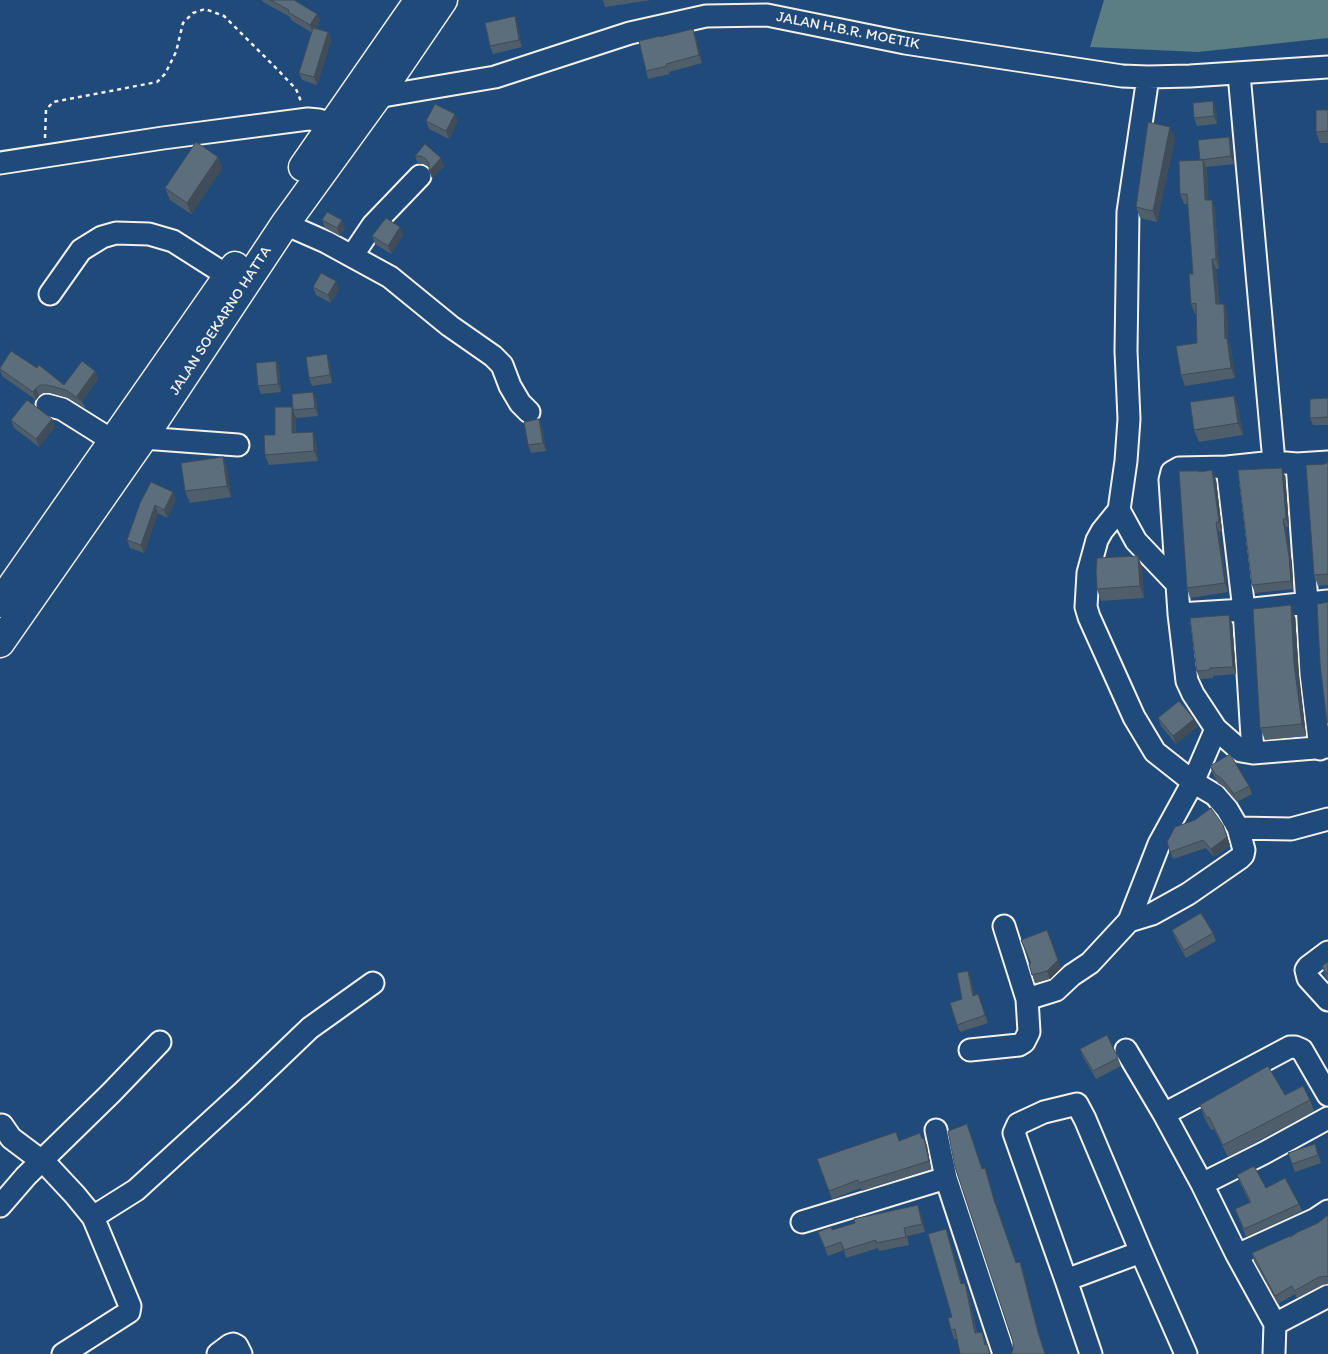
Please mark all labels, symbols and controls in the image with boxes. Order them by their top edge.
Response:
street label: JALAN H.B.R. MOETIK [775,8,921,54]
street label: JALAN SOEKARNO HATTA [166,243,276,399]

